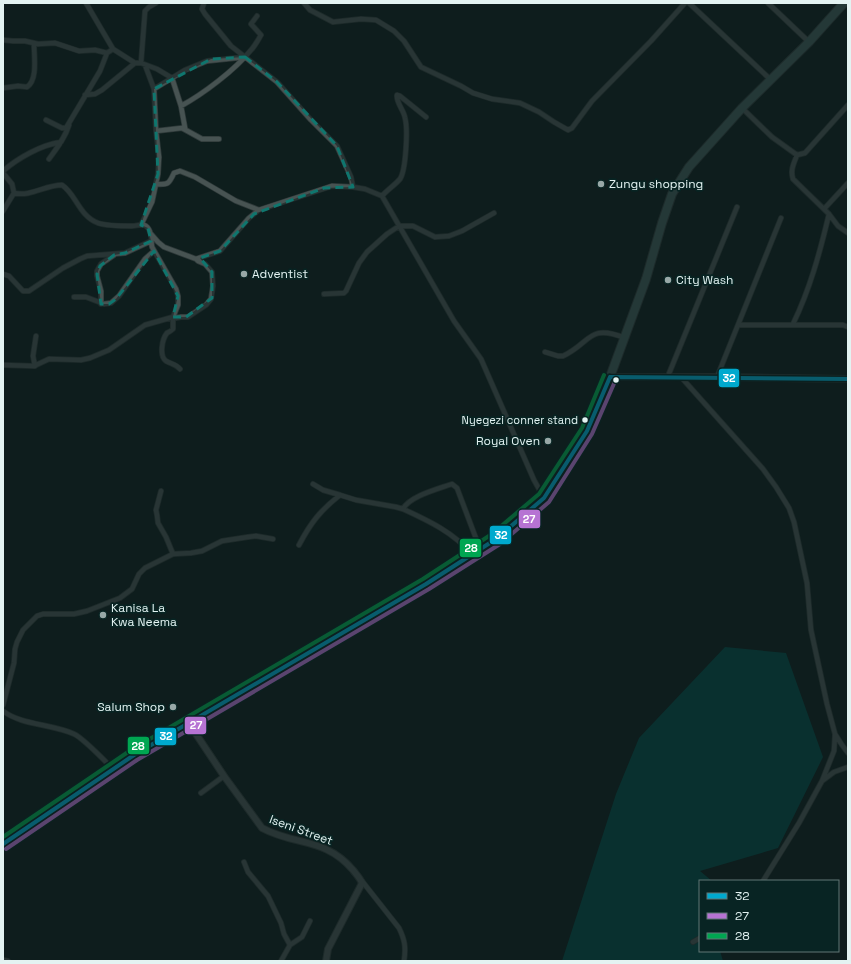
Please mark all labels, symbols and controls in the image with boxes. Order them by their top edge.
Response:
place label: Zungu shopping [609,176,703,192]
marker: Zungu shopping [596,179,606,189]
place label: Adventist [252,266,308,282]
marker: Adventist [239,269,249,279]
place label: City Wash [676,272,733,288]
marker: City Wash [663,275,673,285]
line badge: 32 [718,368,740,388]
text: 32 [722,371,736,385]
unlabelled marker [611,375,621,385]
place label: Nyegezi conner stand [462,413,578,427]
marker: Nyegezi conner stand [580,415,590,425]
place label: Royal Oven [476,433,540,449]
marker: Royal Oven [543,436,553,446]
line badge: 27 [518,509,541,529]
text: 27 [523,512,535,526]
line badge: 32 [489,525,512,545]
text: 32 [494,528,508,542]
line badge: 28 [459,538,482,558]
text: 28 [464,541,478,555]
place label: Kanisa La Kwa Neema [111,600,177,630]
marker: Kanisa La Kwa Neema [98,610,108,620]
place label: Salum Shop [97,699,165,715]
marker: Salum Shop [168,702,178,712]
line badge: 27 [184,716,207,735]
text: 27 [190,718,202,732]
line badge: 32 [154,727,177,746]
text: 32 [159,729,173,743]
line badge: 28 [127,736,150,755]
text: 28 [131,739,145,753]
street label: Iseni Street [267,811,335,849]
legend [699,880,839,952]
text: 32 [735,888,749,904]
text: 27 [735,908,749,924]
text: 28 [735,928,750,944]

